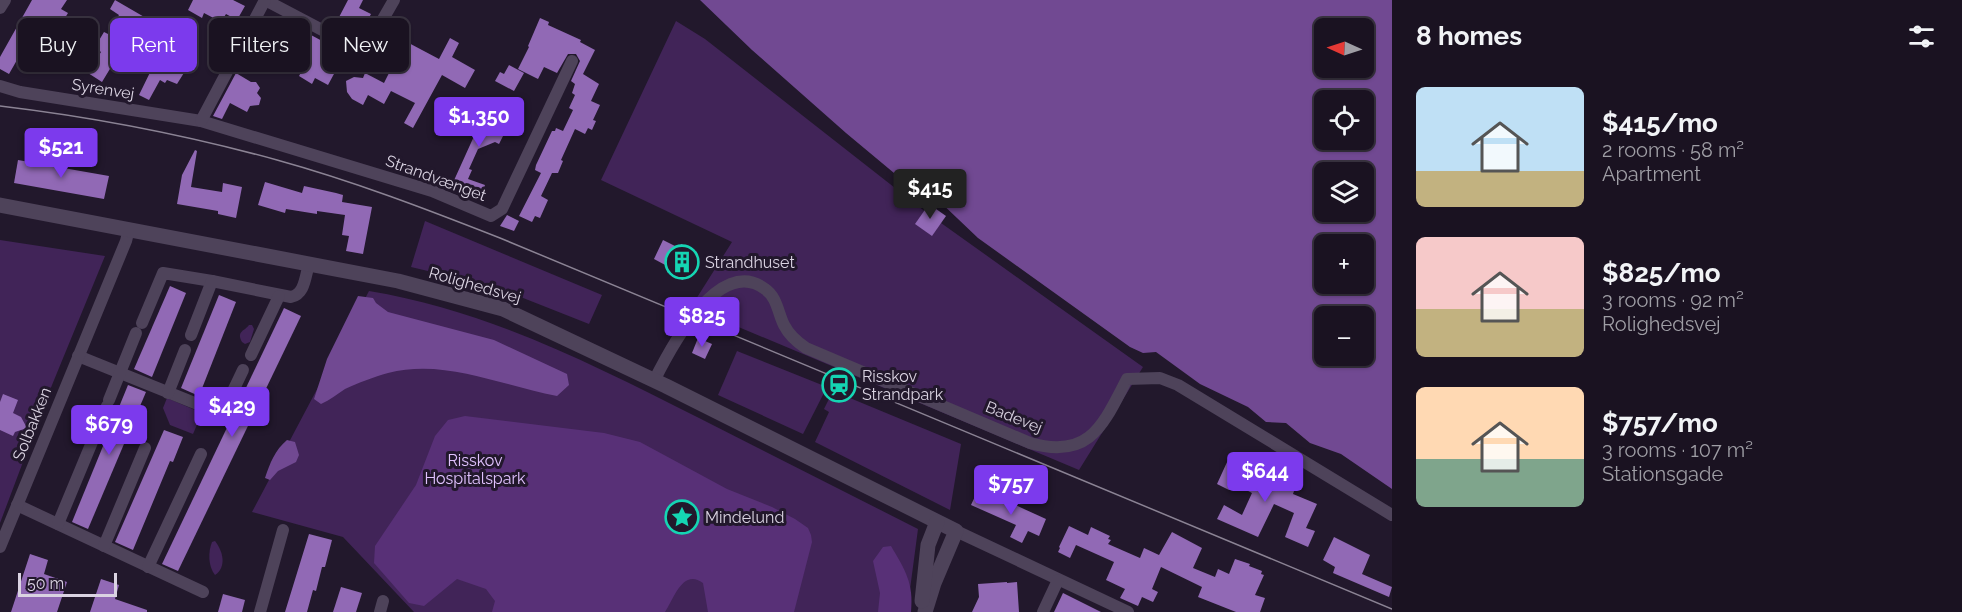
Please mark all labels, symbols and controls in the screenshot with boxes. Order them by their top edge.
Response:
chip: Buy [18,18,98,72]
chip: Rent [110,18,197,72]
chip: Filters [209,18,310,72]
chip: New [322,18,409,72]
north arrow [1314,18,1374,78]
map controls [1314,18,1374,366]
icon: filters [1905,20,1938,53]
text: 8 homes [1416,21,1522,51]
street label: Syrenvej [70,75,136,103]
button: locate [1314,90,1374,150]
pin: $1,350 [430,97,528,148]
text: $1,350 [448,104,510,128]
text: $415/mo [1602,108,1718,138]
icon: home [1464,111,1536,183]
pin: $521 [25,128,97,179]
text: $521 [39,135,83,159]
text: 2 rooms · 58 m² [1602,138,1744,162]
street label: Strandvænget [383,151,489,205]
button: layers [1314,162,1374,222]
text: Apartment [1602,162,1701,186]
pin: $415 [894,169,966,220]
text: $415 [907,176,953,200]
button: + [1314,234,1374,294]
building icon: Strandhuset [664,244,700,280]
place label: Strandhuset [705,253,795,272]
text: $825/mo [1602,258,1721,288]
icon: home [1464,261,1536,333]
street label: Rolighedsvej [427,263,523,307]
text: 3 rooms · 92 m² [1602,288,1744,312]
pin: $825 [666,297,738,348]
text: $825 [678,304,726,328]
button: − [1314,306,1374,366]
text: Rolighedsvej [1602,312,1721,336]
station icon: Risskov Strandpark [821,367,857,403]
place label: Risskov Strandpark [862,367,944,404]
street label: Solbakken [9,385,55,463]
pin: $429 [196,387,268,438]
text: $429 [208,394,256,418]
street label: Badevej [983,397,1045,437]
pin: $679 [73,405,145,456]
text: $757/mo [1602,408,1718,438]
icon: home [1464,411,1536,483]
text: $679 [85,412,133,436]
text: 3 rooms · 107 m² [1602,438,1753,462]
park label: Risskov Hospitalspark [424,451,526,488]
pin: $644 [1229,452,1301,503]
text: $644 [1241,459,1289,483]
text: Stationsgade [1602,462,1723,486]
pin: $757 [975,465,1047,516]
text: $757 [988,472,1034,496]
place icon: Mindelund [664,499,700,535]
place label: Mindelund [705,508,784,527]
scale bar [18,570,117,598]
text: 50 m [27,574,64,593]

